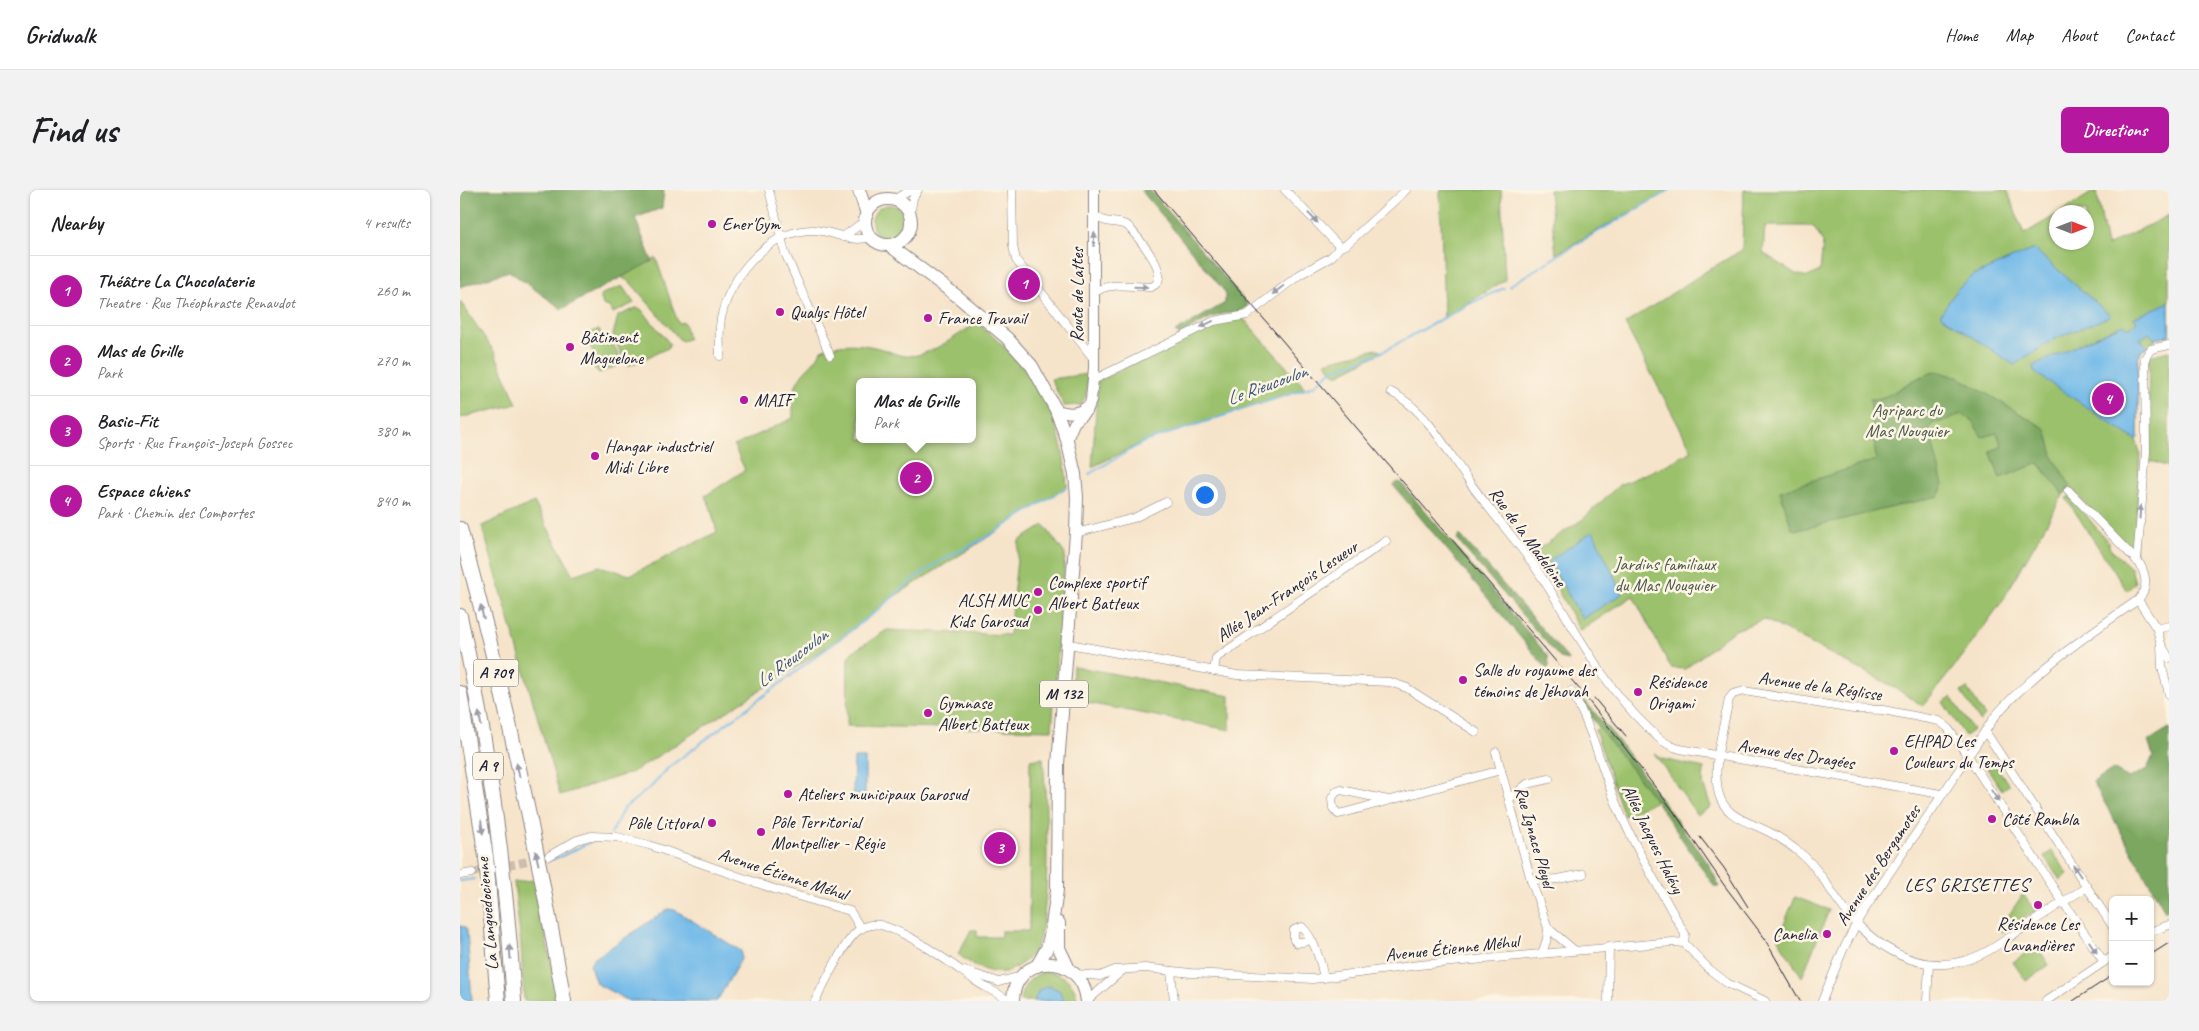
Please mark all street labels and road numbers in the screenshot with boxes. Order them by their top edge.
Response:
street label: Route de Lattes [1066,246,1088,342]
street label: Rue de la Madeleine [1484,483,1572,592]
street label: Allée Jean-François Lesueur [1212,535,1363,647]
road number: A 709 [474,659,518,686]
street label: Avenue de la Réglisse [1757,666,1884,706]
road number: M 132 [1040,680,1088,708]
street label: Avenue des Dragées [1736,734,1858,774]
road number: A 9 [473,752,503,780]
street label: Allée Jacques Halévy [1617,781,1690,899]
street label: Rue Ignace Pleyel [1510,784,1561,893]
street label: Avenue des Bergamotes [1831,799,1926,929]
street label: Avenue Étienne Méhul [716,843,853,906]
street label: La Languedocienne [471,856,503,971]
street label: Avenue Étienne Méhul [1384,930,1523,966]

